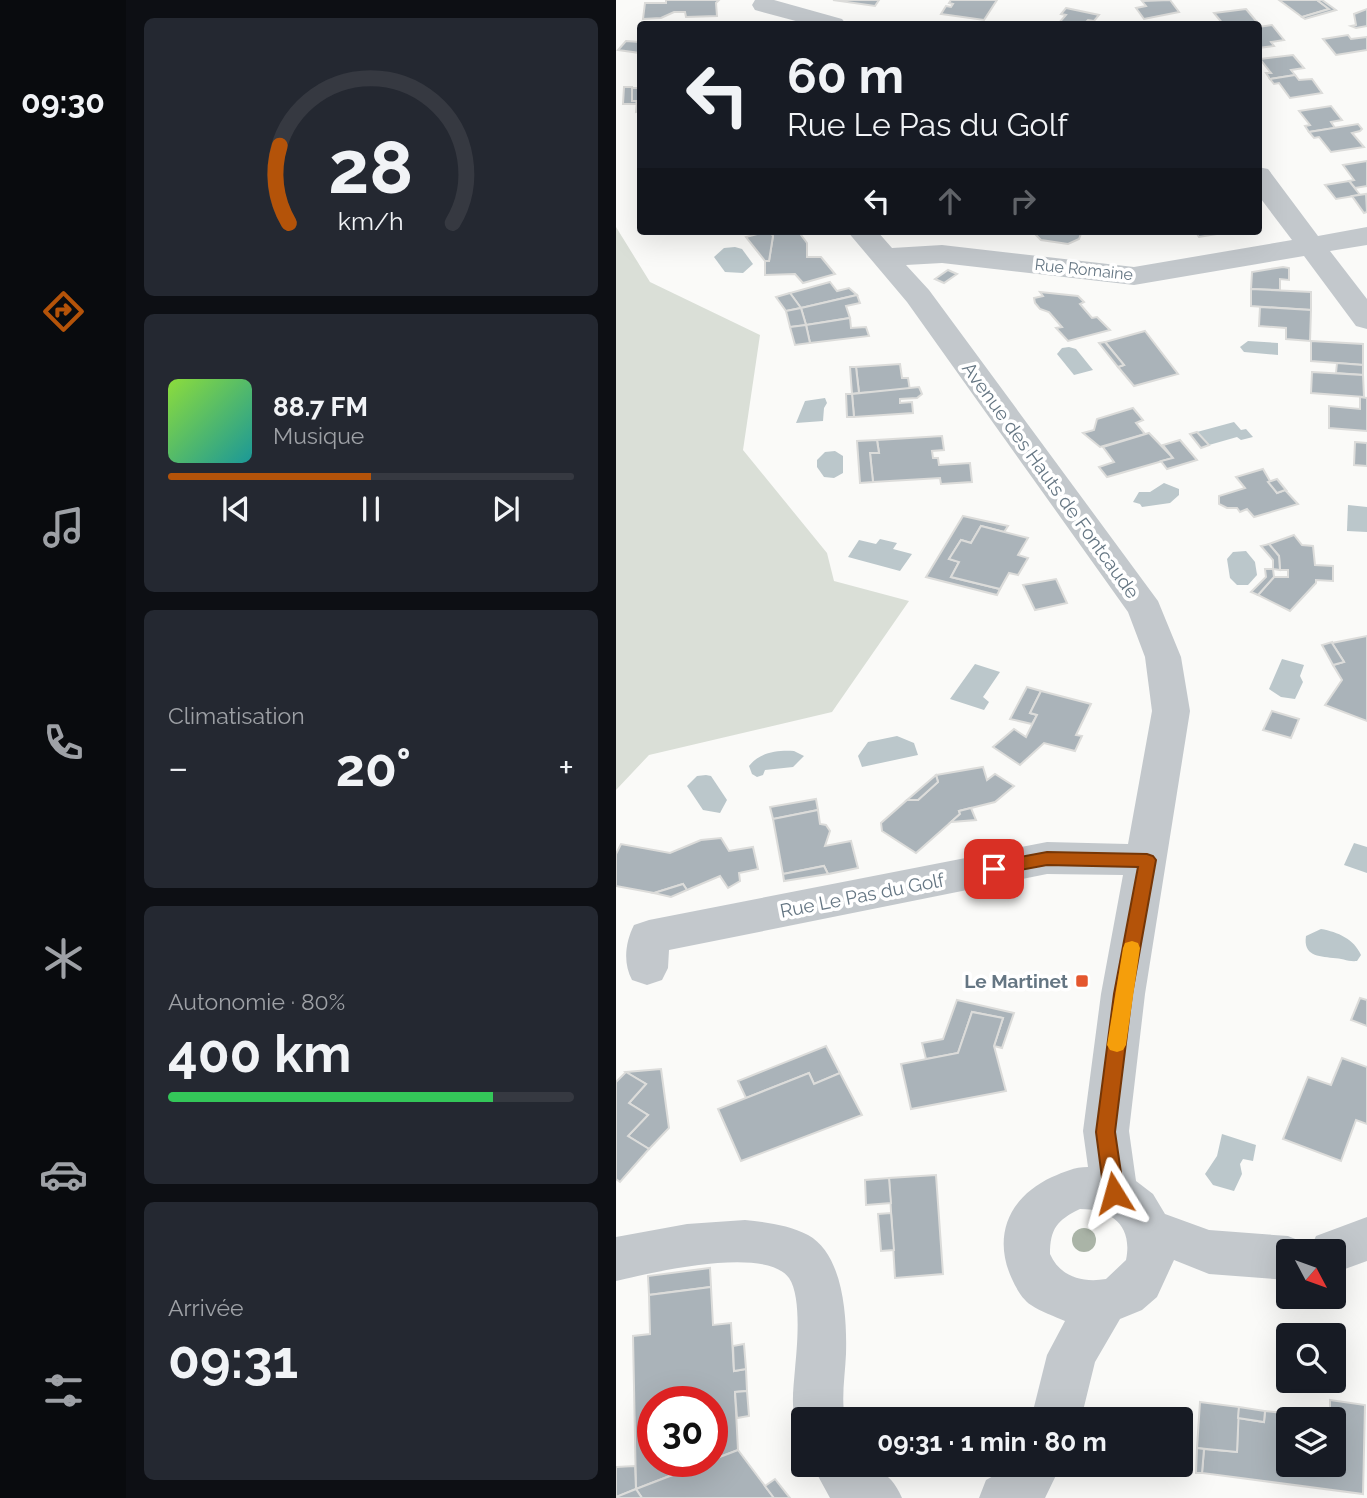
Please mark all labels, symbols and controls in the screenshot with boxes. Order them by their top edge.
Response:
text: 60 m [787,47,904,104]
icon: left [672,49,763,140]
text: 09:30 [21,83,105,120]
text: Rue Le Pas du Golf [787,106,1068,143]
text: 28 [328,125,414,210]
icon: left [858,182,896,220]
icon: ahead [931,182,969,220]
icon: right [1004,182,1042,220]
text: km/h [338,206,404,236]
street label: Rue Romaine [1034,255,1134,284]
icon: directions [39,287,88,336]
street label: Avenue des Hauts de Fontcaude [958,358,1144,602]
text: 88.7 FM [273,392,368,422]
text: Musique [273,422,364,449]
icon: previous [217,490,255,528]
icon: pause [352,490,390,528]
icon: next [487,490,525,528]
icon: music [39,503,88,552]
text: Climatisation [168,702,305,729]
icon: phone [39,718,88,767]
text: 20° [336,737,411,798]
text: − [168,745,188,790]
text: + [558,745,574,790]
pin [964,839,1024,899]
icon: arrive [975,850,1013,888]
street label: Rue Le Pas du Golf [778,868,947,922]
icon: climate [39,934,88,983]
place label: Le Martinet [964,970,1069,992]
marker: Le Martinet [1074,973,1090,989]
text: Autonomie · 80% [168,988,345,1015]
text: 400 km [168,1023,351,1084]
icon: car [39,1150,88,1199]
position arrow [1077,1156,1151,1230]
north arrow [1276,1239,1346,1309]
map controls [1276,1239,1346,1477]
text: Arrivée [168,1294,244,1321]
button: search [1276,1323,1346,1393]
text: 09:31 [168,1329,298,1390]
icon: filters [39,1366,88,1415]
speed limit sign: 30 [637,1386,728,1477]
button: layers [1276,1407,1346,1477]
text: 09:31 · 1 min · 80 m [877,1427,1107,1457]

